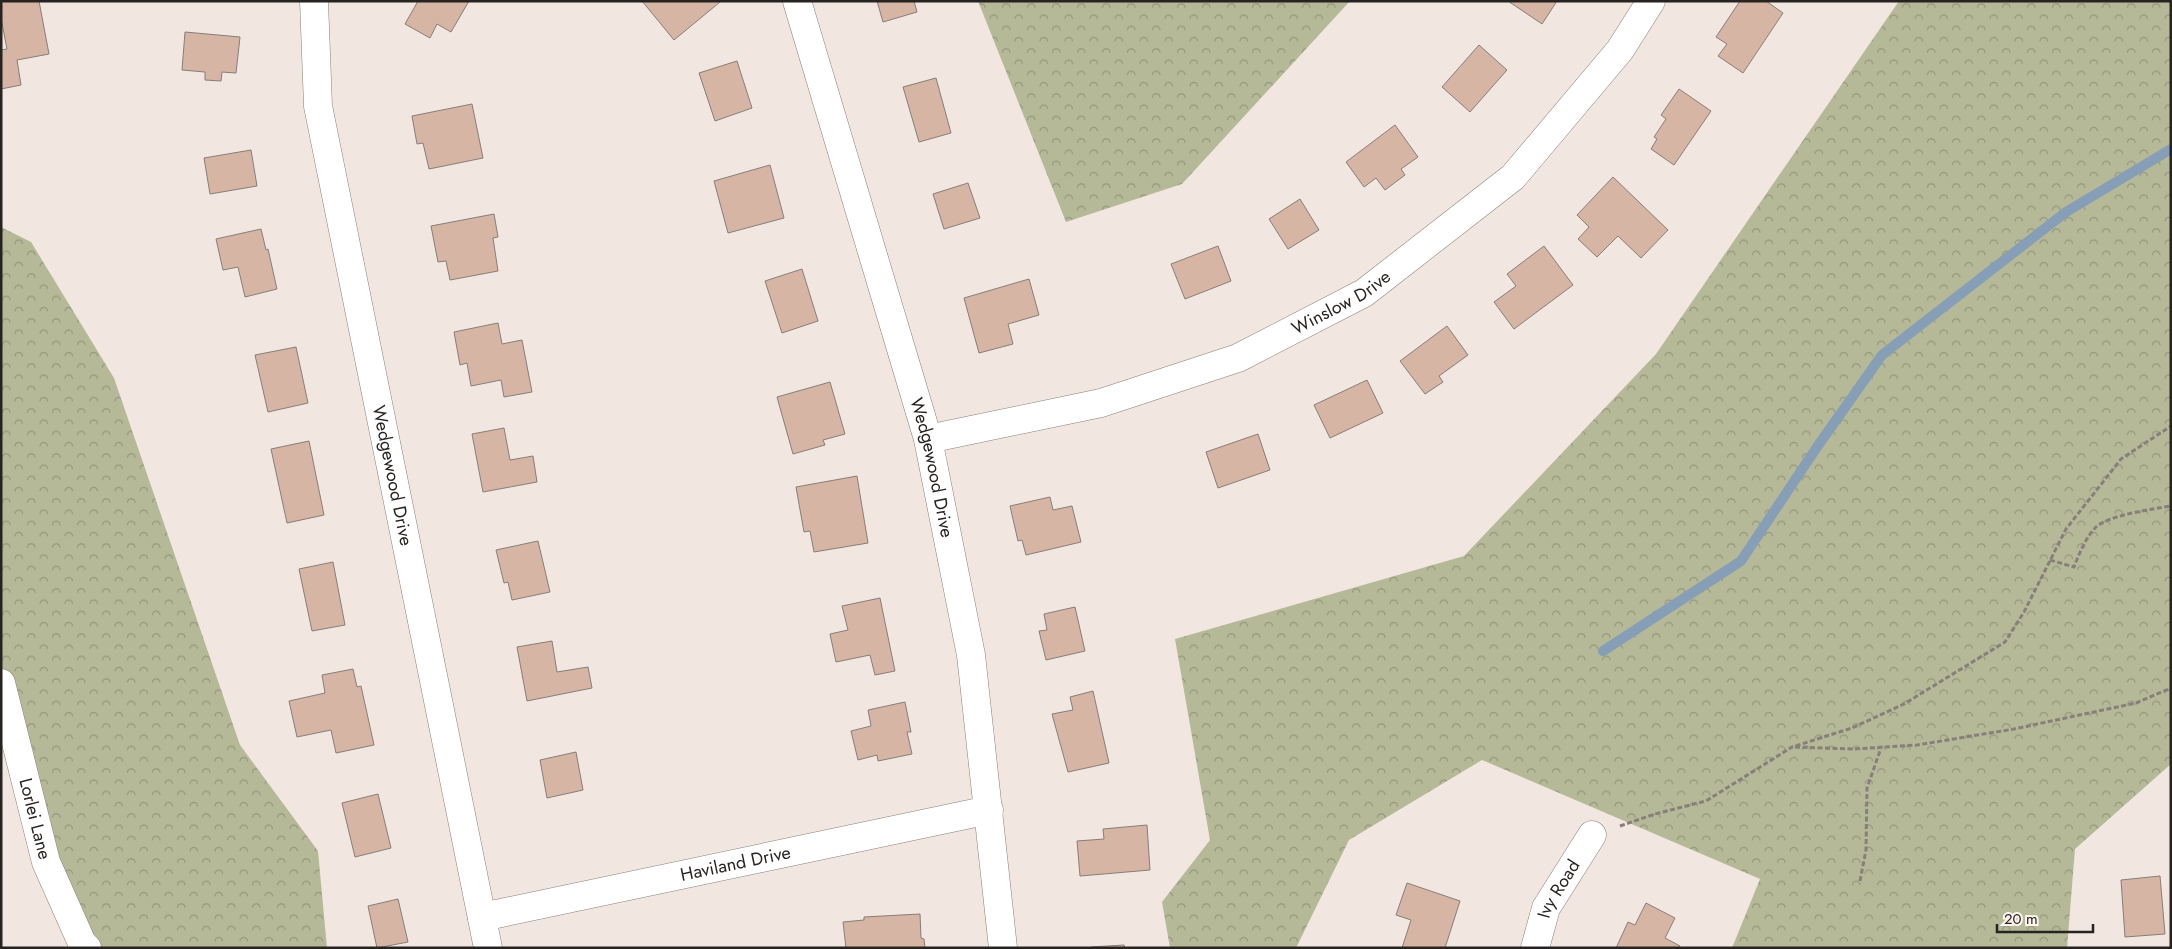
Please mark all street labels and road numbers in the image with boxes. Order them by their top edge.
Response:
street label: Winslow Drive [1287,264,1396,341]
street label: Wedgewood Drive [903,395,960,540]
street label: Wedgewood Drive [366,403,419,548]
street label: Lorlei Lane [12,775,58,862]
street label: Haviland Drive [678,839,793,888]
street label: Ivy Road [1531,854,1586,921]

